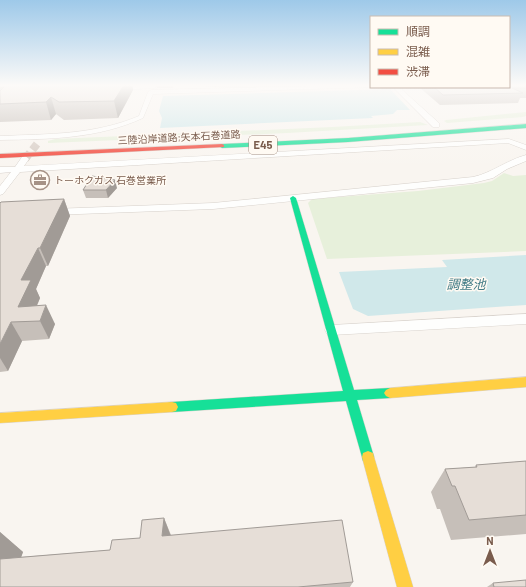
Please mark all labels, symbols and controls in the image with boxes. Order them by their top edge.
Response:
legend [370,16,510,88]
text: 順調 [406,24,430,38]
text: 混雑 [406,44,430,58]
text: 渋滞 [406,64,430,78]
street label: 三陸沿岸道路;矢本石巻道路 [117,128,241,146]
road number: E45 [249,136,277,154]
office icon: トーホクガス 石巻営業所 [29,169,51,191]
place label: トーホクガス 石巻営業所 [54,174,166,186]
water label: 調整池 [446,276,487,292]
north arrow [470,531,510,571]
text: N [486,534,494,547]

